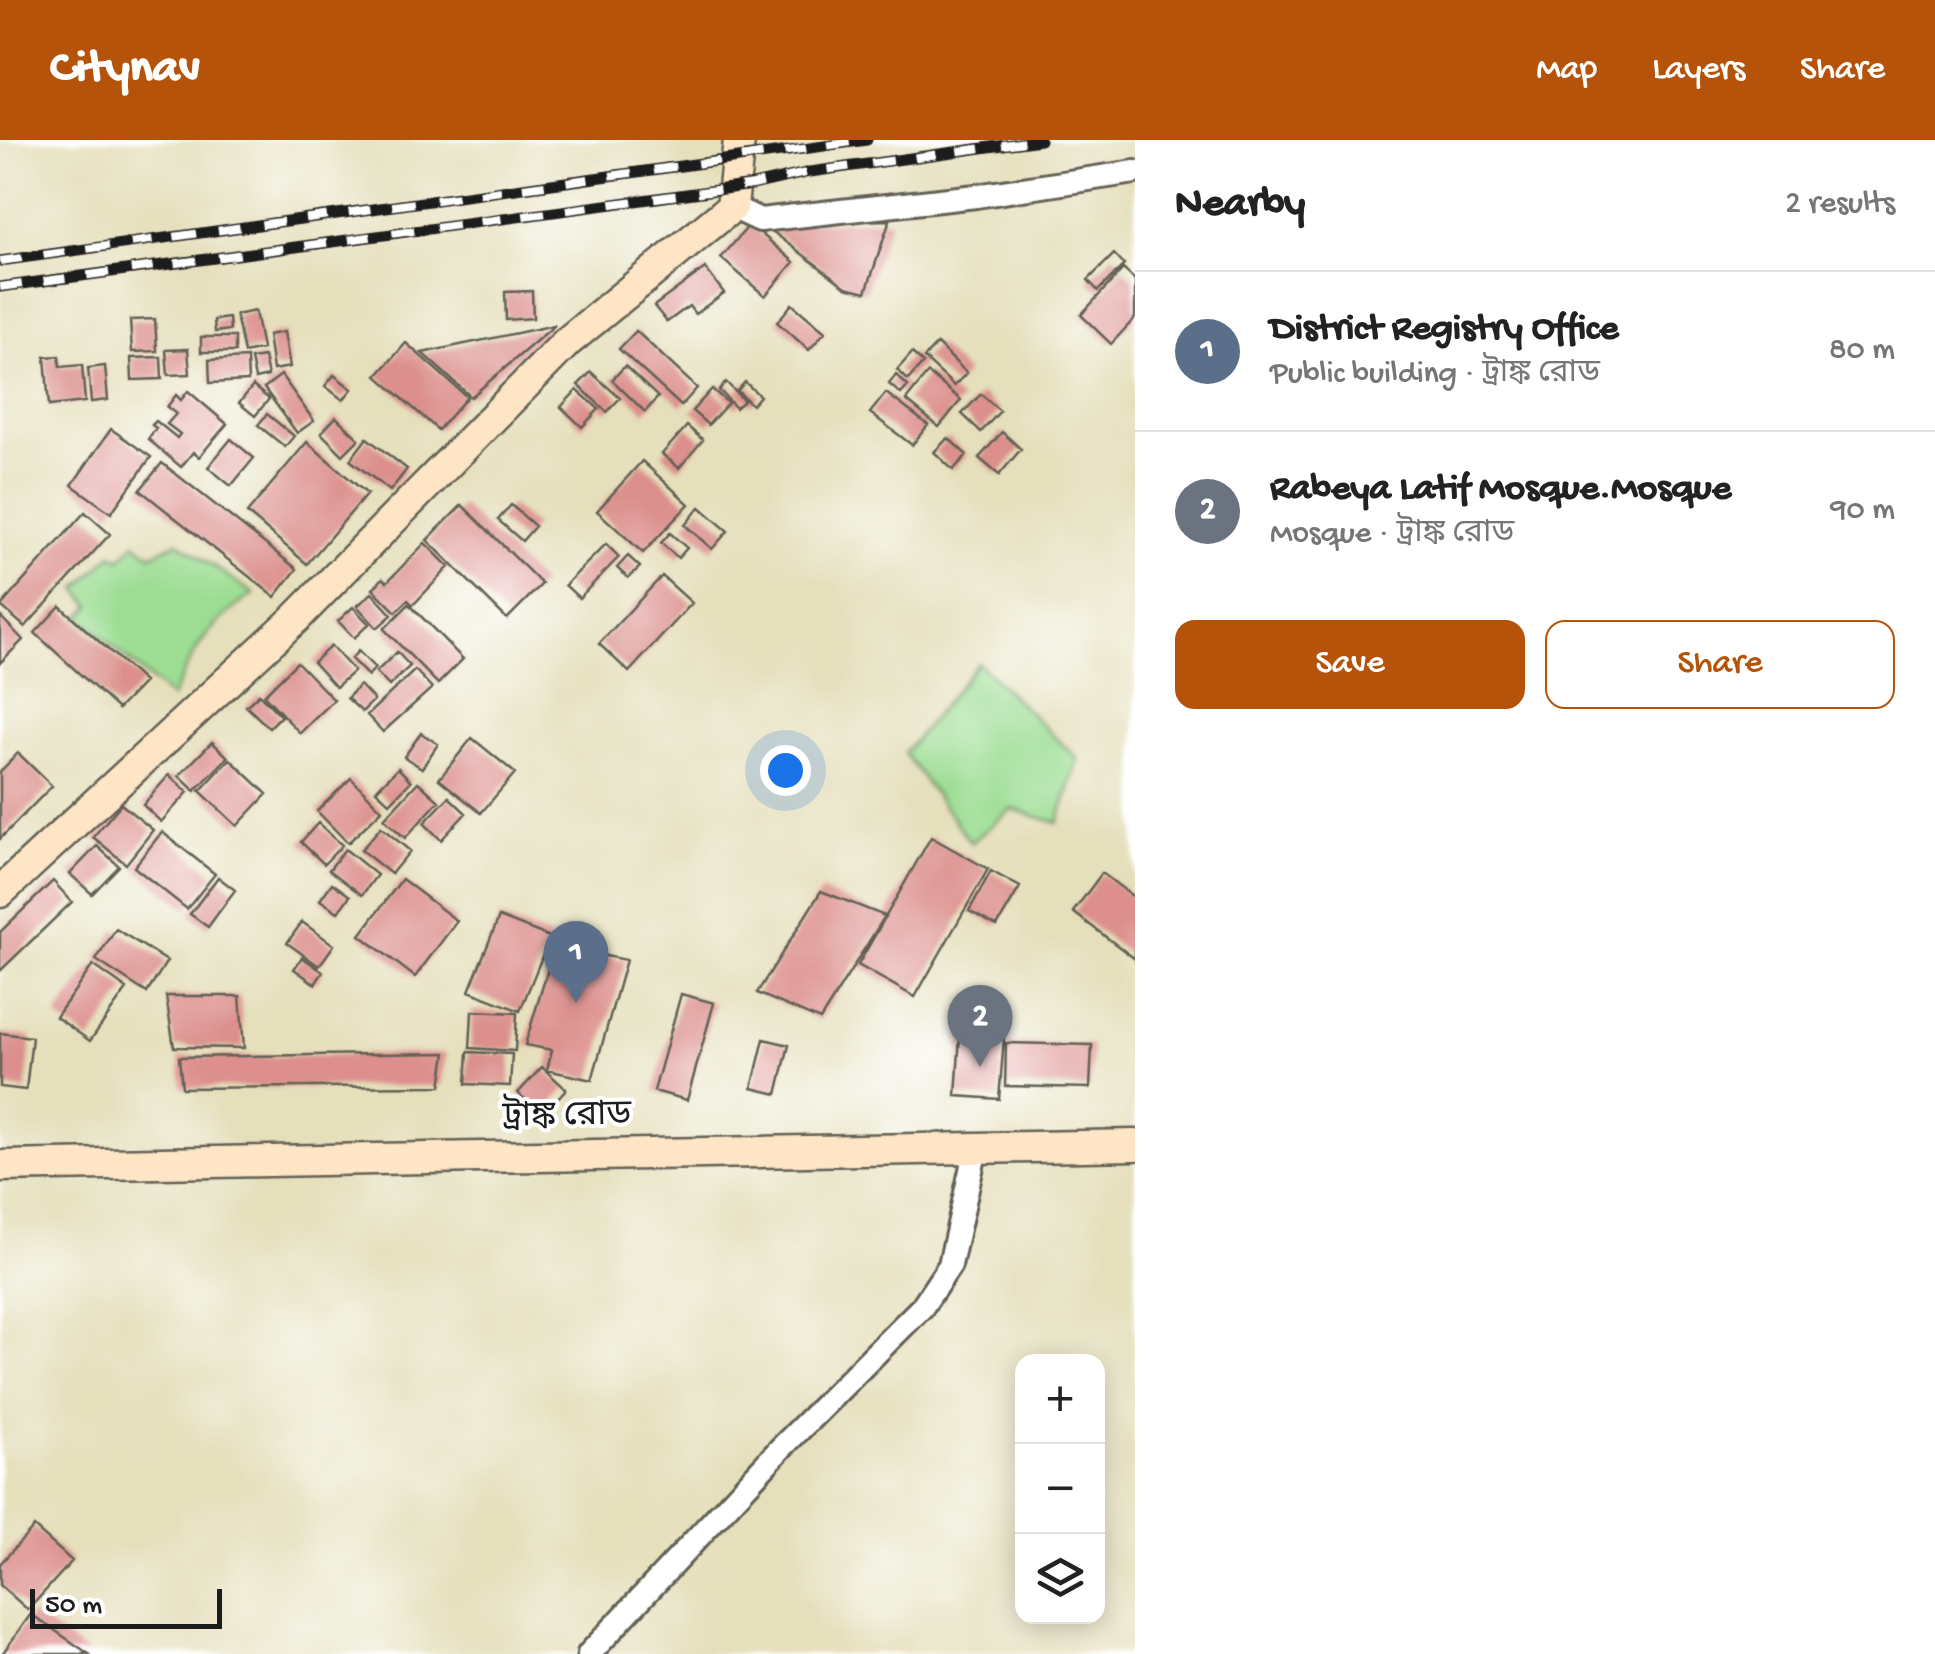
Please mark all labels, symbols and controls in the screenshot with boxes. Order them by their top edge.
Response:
text: Citynav [50,42,200,99]
text: Map [1536,50,1597,91]
text: Layers [1652,50,1745,91]
text: Share [1800,50,1885,91]
text: Nearby [1175,181,1305,230]
text: 2 results [1785,186,1895,224]
text: District Registry Office [1270,308,1619,352]
text: 1 [1201,332,1214,370]
text: 80 m [1829,332,1895,370]
text: Public building · ট্রাঙ্ক রোড [1270,356,1600,394]
text: Rabeya Latif Mosque.Mosque [1270,468,1731,512]
text: 2 [1200,492,1215,530]
text: 90 m [1831,492,1895,530]
text: Mosque · ট্রাঙ্ক রোড [1270,516,1514,554]
button: Save [1175,620,1525,709]
button: Share [1545,620,1895,709]
your location [760,745,811,796]
pin: 1 [544,920,608,1003]
pin: 2 [948,984,1012,1067]
street label: ট্রাঙ্ক রোড [501,1091,633,1140]
map controls [1015,1354,1105,1624]
button: + [1015,1354,1105,1444]
button: − [1015,1444,1105,1534]
button: layers [1015,1534,1105,1624]
scale bar [30,1584,222,1628]
text: 50 m [45,1590,102,1623]

